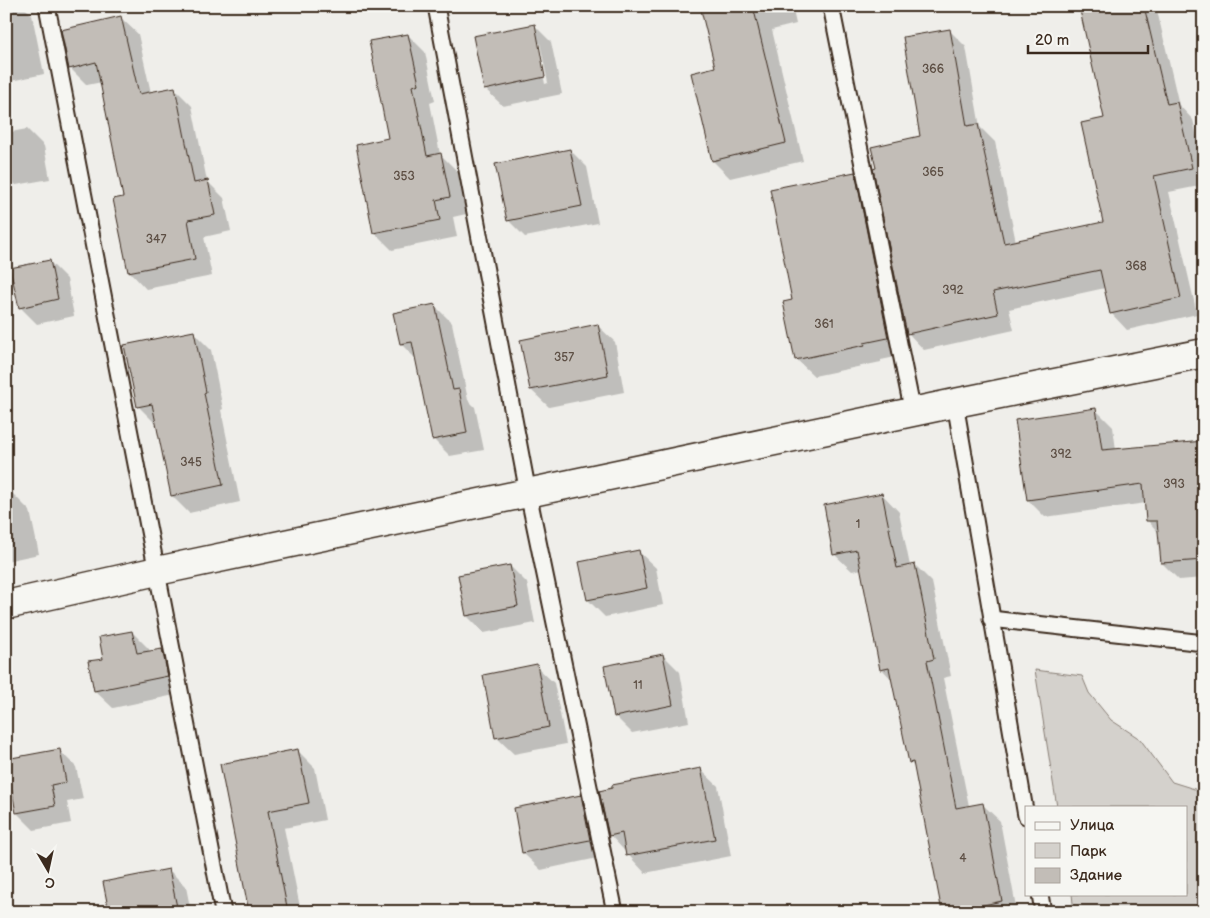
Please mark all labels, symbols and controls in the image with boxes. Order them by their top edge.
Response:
scale bar [1028,22,1148,54]
text: 20 m [1035,31,1069,50]
house number: 366 [922,62,944,77]
house number: 365 [922,165,944,180]
house number: 353 [393,169,415,184]
house number: 347 [146,232,166,247]
house number: 368 [1125,259,1147,274]
house number: 392 [942,283,964,298]
house number: 361 [814,317,834,332]
house number: 357 [554,350,574,365]
house number: 392 [1050,447,1072,462]
house number: 345 [180,455,202,470]
house number: 393 [1163,477,1185,492]
house number: 1 [856,517,860,532]
house number: 11 [633,678,643,693]
legend [1025,806,1188,896]
text: Улица [1070,816,1115,835]
text: Парк [1070,842,1107,861]
north arrow [22,846,72,896]
house number: 4 [959,851,967,866]
text: Здание [1070,866,1122,885]
text: С [44,873,56,892]

